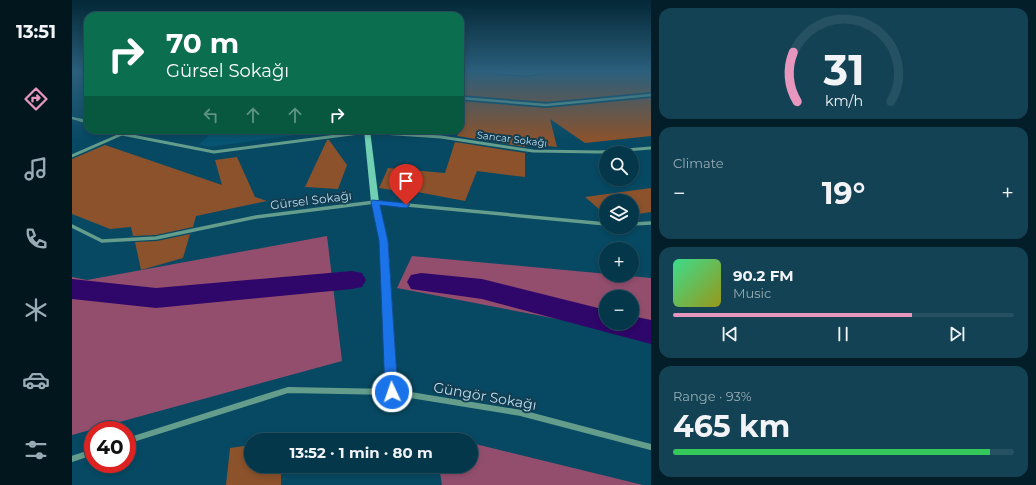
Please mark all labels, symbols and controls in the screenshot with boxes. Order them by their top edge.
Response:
text: 13:51 [16,21,56,43]
text: 70 m [166,26,239,60]
icon: right [100,28,152,80]
text: 31 [822,44,864,94]
text: Gürsel Sokağı [166,60,289,82]
icon: directions [22,85,50,113]
text: km/h [824,91,863,109]
icon: left [200,104,222,126]
icon: ahead [242,104,264,126]
icon: ahead [284,104,306,126]
icon: right [326,104,348,126]
street label: Sancar Sokağı [476,128,548,150]
map controls [599,146,639,330]
button: search [599,146,639,186]
icon: music [22,155,50,183]
text: Climate [673,155,724,171]
pin [389,164,423,205]
icon: arrive [395,170,417,192]
text: 19° [822,175,865,212]
text: − [673,180,686,207]
text: + [1001,180,1014,207]
street label: Gürsel Sokağı [269,188,353,212]
button: layers [599,194,639,234]
icon: phone [22,225,50,253]
button: + [599,242,639,282]
text: 90.2 FM [733,266,794,285]
text: Music [733,285,771,301]
button: − [599,290,639,330]
icon: climate [22,296,50,324]
icon: previous [719,323,741,345]
icon: pause [832,323,854,345]
icon: next [946,323,968,345]
icon: car [22,366,50,394]
position arrow [371,371,413,413]
street label: Güngör Sokağı [432,378,538,414]
text: Range · 93% [673,388,751,404]
text: 465 km [673,408,790,445]
speed limit sign: 40 [84,421,136,473]
icon: filters [22,436,50,464]
text: 13:52 · 1 min · 80 m [289,443,433,462]

